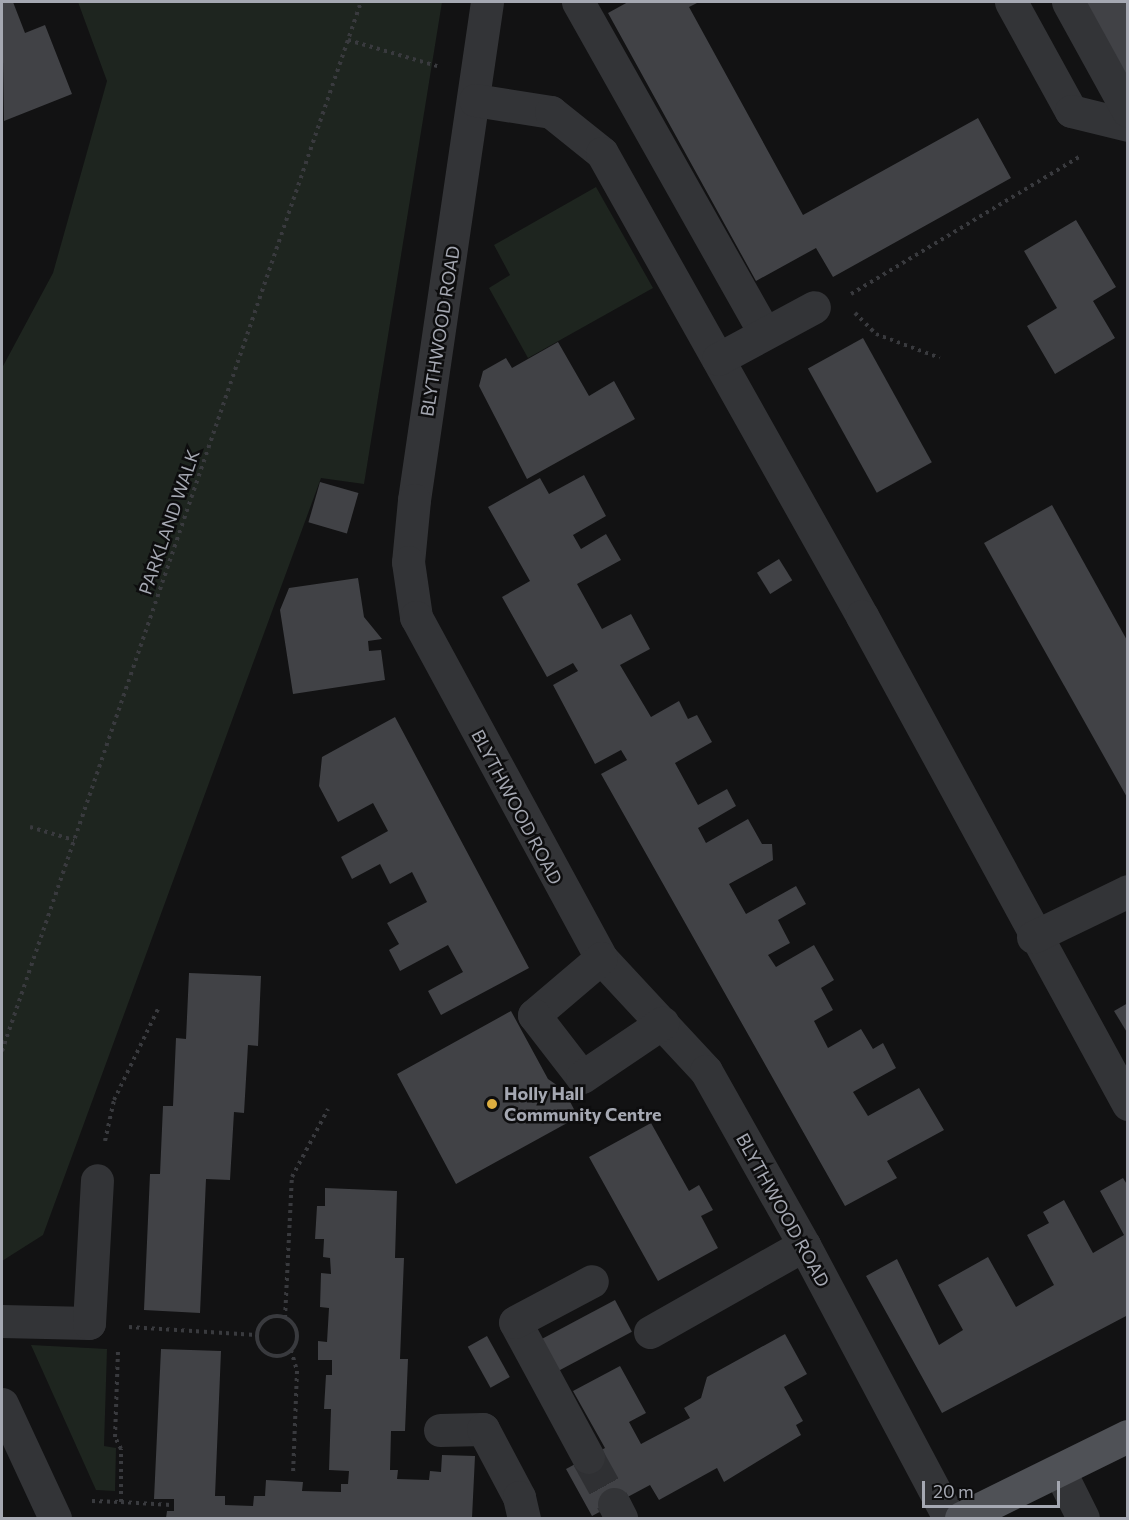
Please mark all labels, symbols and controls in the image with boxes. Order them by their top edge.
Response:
street label: BLYTHWOOD ROAD [416,244,464,418]
street label: PARKLAND WALK [134,447,204,597]
street label: BLYTHWOOD ROAD [467,726,567,888]
place label: Holly Hall Community Centre [504,1083,662,1126]
marker: Holly Hall Community Centre [485,1097,499,1111]
street label: BLYTHWOOD ROAD [732,1129,834,1291]
scale bar [925,1469,1063,1507]
text: 20 m [933,1480,974,1502]

